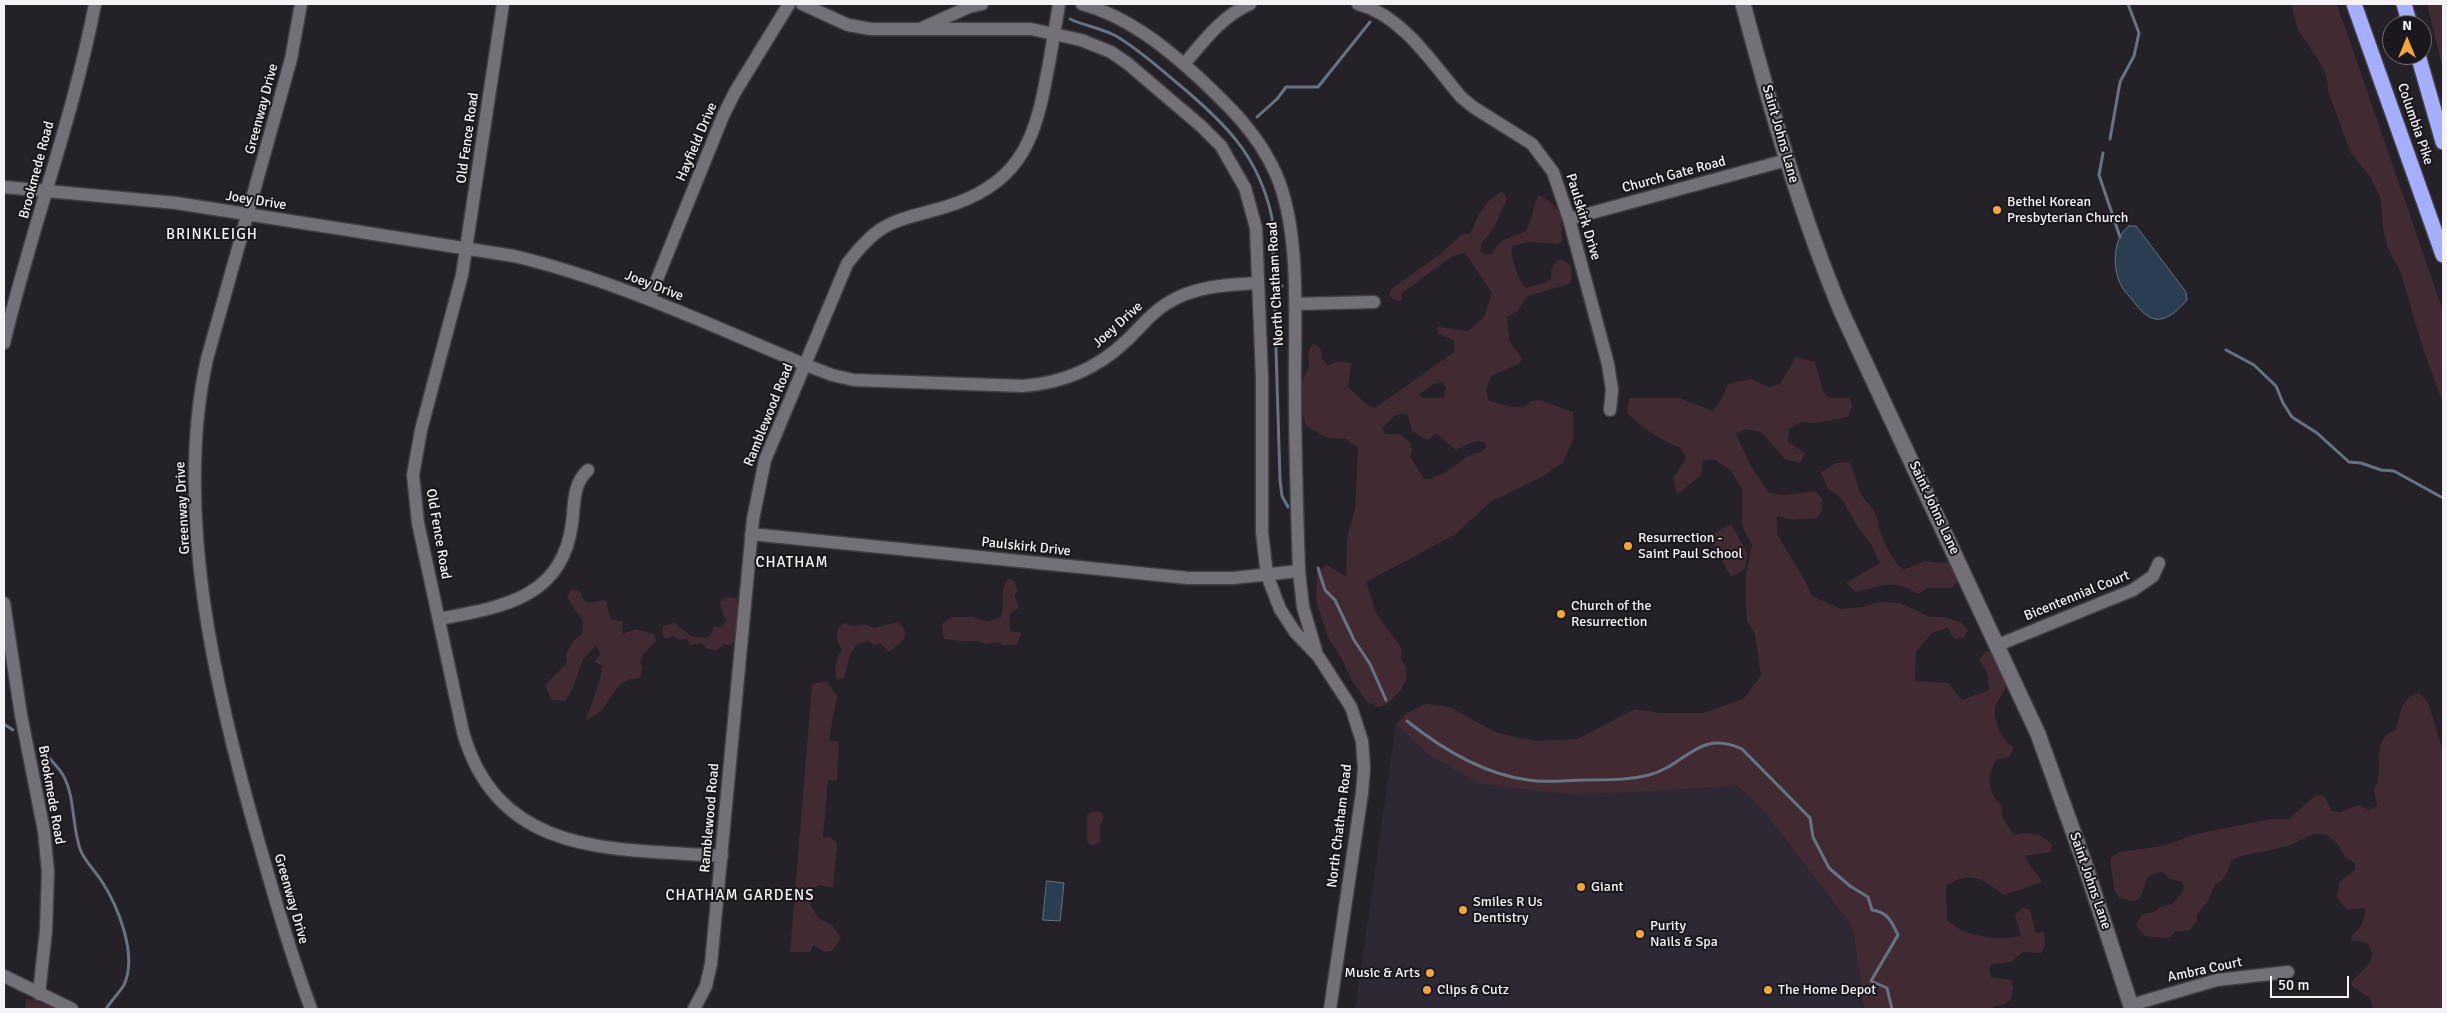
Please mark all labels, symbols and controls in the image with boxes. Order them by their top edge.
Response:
north arrow [2382,15,2432,65]
text: N [2402,17,2412,34]
street label: Greenway Drive [242,62,282,156]
street label: Columbia Pike [2393,81,2437,167]
street label: Saint Johns Lane [1758,83,1802,185]
street label: Old Fence Road [453,91,483,185]
street label: Hayfield Drive [673,100,721,184]
street label: Brookmede Road [16,119,58,221]
street label: Church Gate Road [1620,153,1728,197]
street label: Paulskirk Drive [1562,172,1604,262]
street label: Joey Drive [224,188,288,214]
place label: Bethel Korean Presbyterian Church [2007,194,2128,226]
marker: Bethel Korean Presbyterian Church [1991,204,2003,216]
street label: North Chatham Road [1264,221,1288,347]
district label: BRINKLEIGH [165,226,259,244]
street label: Joey Drive [622,267,686,305]
street label: Joey Drive [1090,298,1146,352]
street label: Ramblewood Road [741,361,797,469]
street label: Saint Johns Lane [1905,459,1963,557]
street label: Greenway Drive [172,461,194,555]
street label: Old Fence Road [422,487,454,581]
place label: Resurrection - Saint Paul School [1638,530,1743,562]
street label: Paulskirk Drive [980,534,1072,560]
marker: Resurrection - Saint Paul School [1622,540,1634,552]
district label: CHATHAM [755,554,829,572]
street label: Bicentennial Court [2022,567,2132,625]
place label: Church of the Resurrection [1571,598,1651,630]
marker: Church of the Resurrection [1555,608,1567,620]
street label: Brookmede Road [34,744,68,846]
street label: Ramblewood Road [697,763,723,873]
street label: North Chatham Road [1324,763,1356,889]
street label: Saint Johns Lane [2066,830,2114,932]
street label: Greenway Drive [270,852,312,946]
place label: Giant [1591,879,1623,895]
marker: Giant [1575,881,1587,893]
district label: CHATHAM GARDENS [664,887,816,905]
place label: Smiles R Us Dentistry [1473,894,1543,926]
marker: Smiles R Us Dentistry [1457,904,1469,916]
place label: Purity Nails & Spa [1650,918,1718,950]
marker: Purity Nails & Spa [1634,928,1646,940]
street label: Ambra Court [2166,954,2244,986]
place label: Music & Arts [1345,965,1420,981]
scale bar [2272,966,2351,998]
marker: Music & Arts [1424,967,1436,979]
text: 50 m [2278,976,2309,994]
place label: Clips & Cutz [1437,982,1509,998]
place label: The Home Depot [1778,982,1876,998]
marker: Clips & Cutz [1421,984,1433,996]
marker: The Home Depot [1762,984,1774,996]

